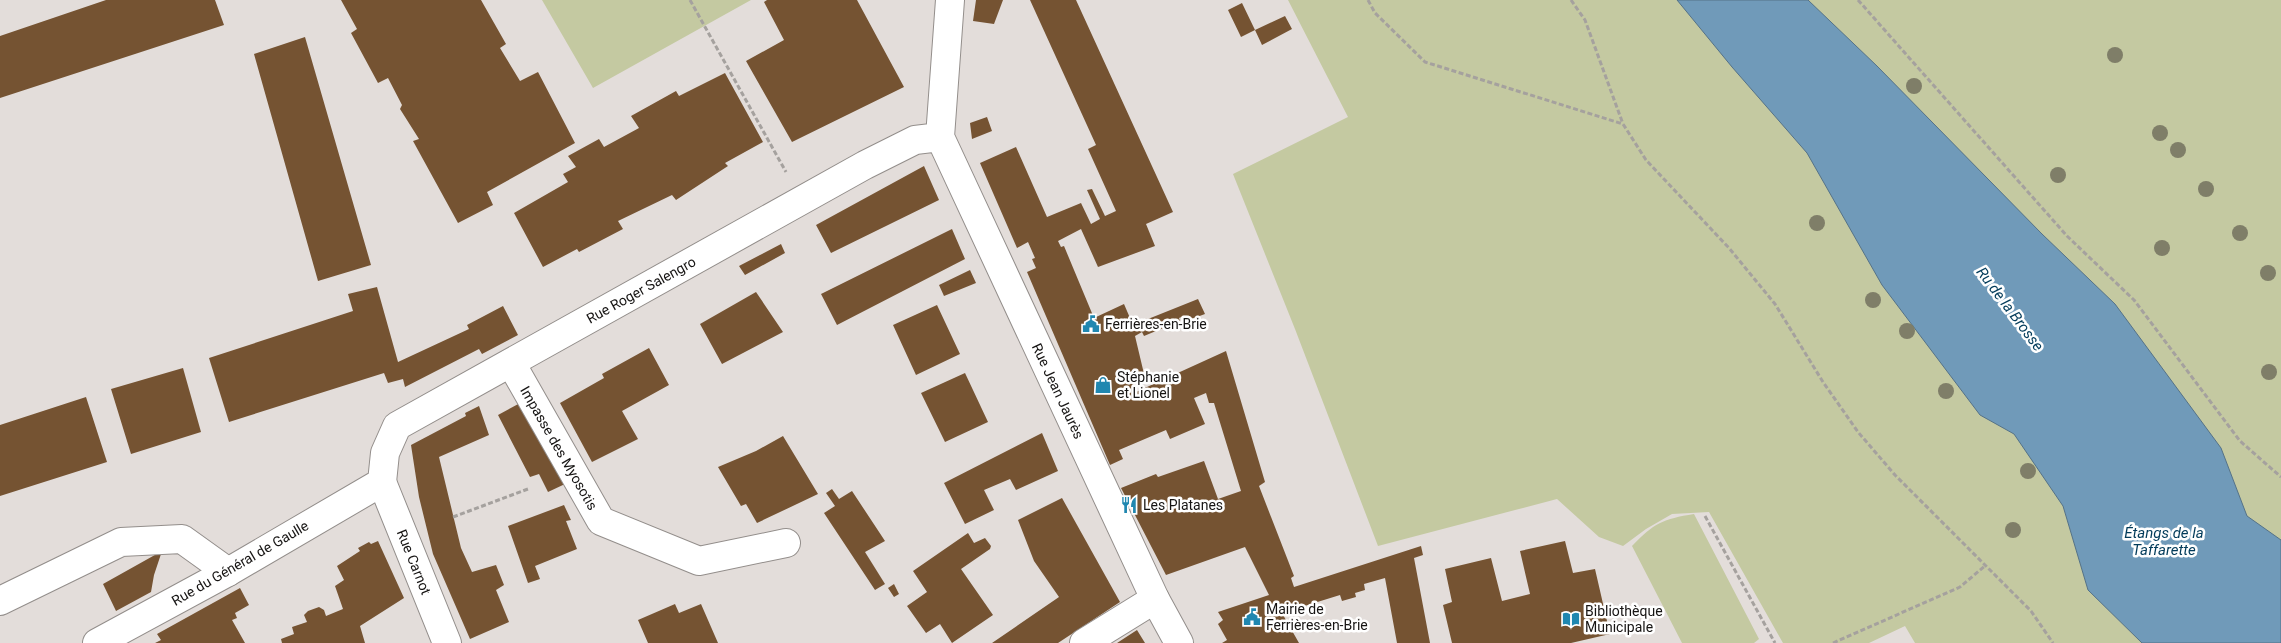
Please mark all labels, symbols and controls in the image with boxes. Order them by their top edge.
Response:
street label: Rue Roger Salengro [584,253,698,327]
water label: Ru de la Brosse [1973,264,2048,355]
public building icon: Ferrières-en-Brie [1081,314,1101,334]
place label: Ferrières-en-Brie [1105,316,1207,332]
street label: Rue Jean Jaurès [1029,341,1087,441]
place label: Stéphanie et Lionel [1117,369,1179,401]
shop icon: Stéphanie et Lionel [1093,375,1113,395]
street label: Impasse des Myosotis [517,383,601,513]
restaurant icon: Les Platanes [1119,495,1139,515]
place label: Les Platanes [1143,497,1223,513]
street label: Rue du Général de Gaulle [169,517,311,609]
water label: Étangs de la Taffarette [2124,524,2204,559]
street label: Rue Carnot [394,527,434,597]
place label: Mairie de Ferrières-en-Brie [1266,601,1368,633]
place label: Bibliothèque Municipale [1585,603,1663,635]
public building icon: Mairie de Ferrières-en-Brie [1242,607,1262,627]
library icon: Bibliothèque Municipale [1561,609,1581,629]

